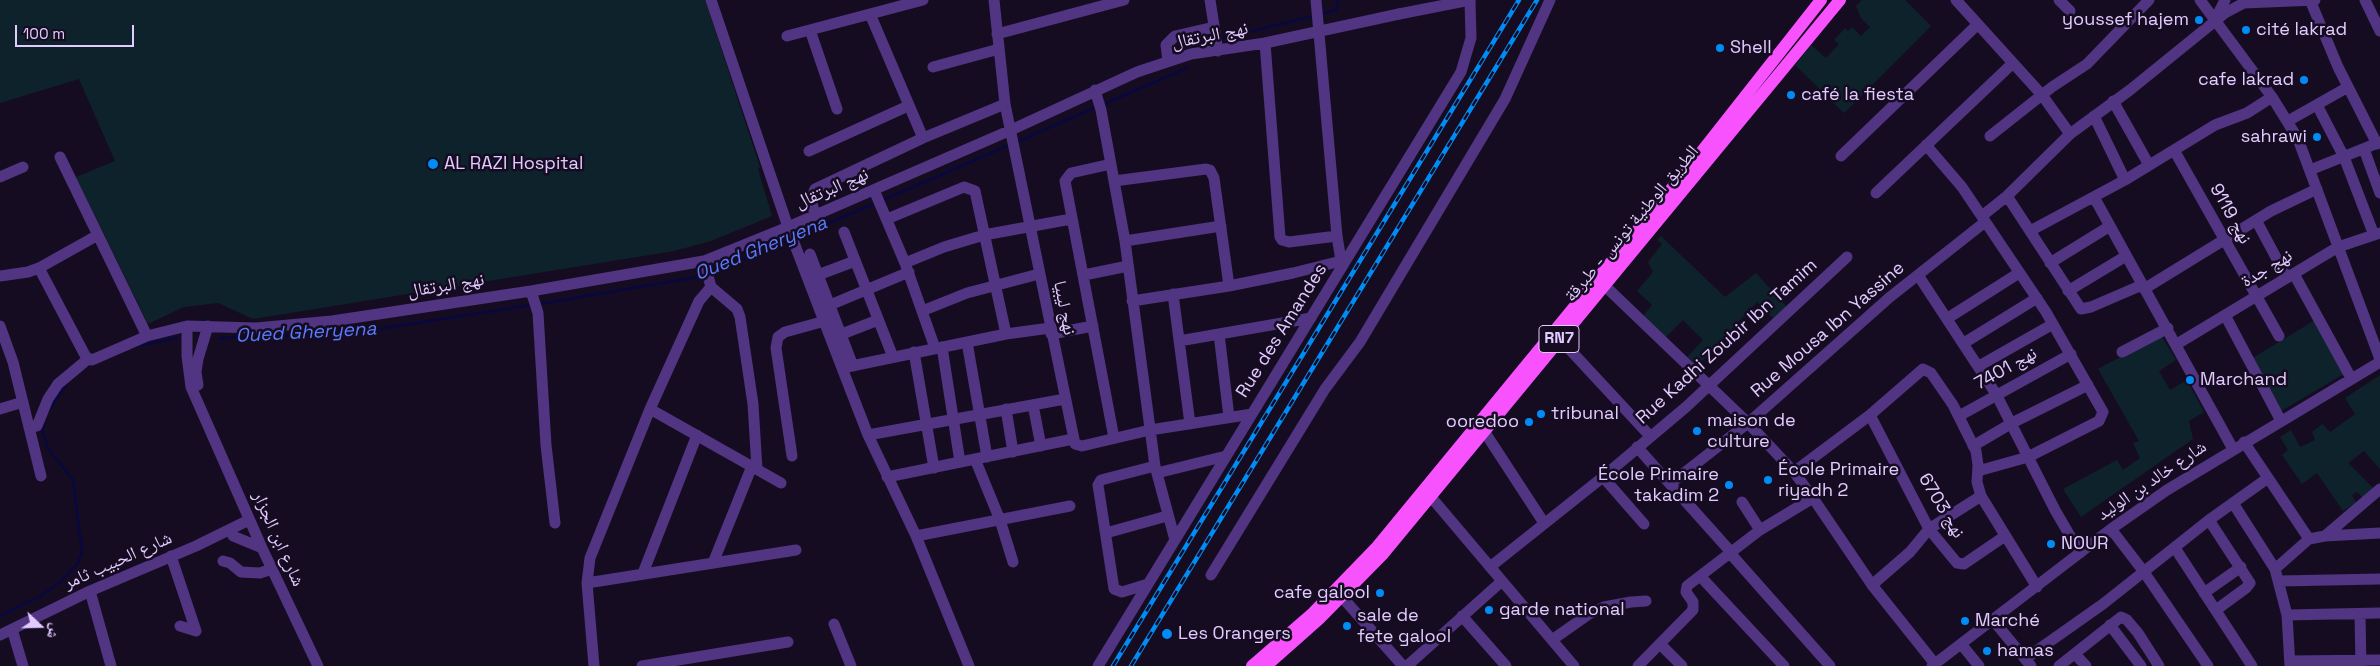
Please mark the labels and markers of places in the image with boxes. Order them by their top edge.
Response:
place label: youssef hajem [2062,9,2189,31]
marker: youssef hajem [2193,14,2205,26]
place label: cité lakrad [2256,19,2347,41]
marker: cité lakrad [2240,24,2252,36]
place label: Shell [1730,37,1772,59]
marker: Shell [1714,42,1726,54]
place label: cafe lakrad [2198,69,2294,91]
marker: cafe lakrad [2298,74,2310,86]
place label: café la fiesta [1801,84,1914,106]
marker: café la fiesta [1785,89,1797,101]
place label: sahrawi [2241,126,2307,148]
marker: sahrawi [2311,131,2323,143]
place label: AL RAZI Hospital [444,153,583,175]
marker: AL RAZI Hospital [426,157,440,171]
place label: Marchand [2200,369,2287,391]
marker: Marchand [2184,374,2196,386]
place label: tribunal [1551,403,1619,425]
marker: tribunal [1535,408,1547,420]
place label: maison de culture [1707,410,1796,452]
place label: ooredoo [1446,411,1519,433]
marker: ooredoo [1523,416,1535,428]
marker: maison de culture [1691,425,1703,437]
place label: École Primaire riyadh 2 [1778,459,1899,502]
place label: École Primaire takadim 2 [1598,464,1719,506]
marker: École Primaire riyadh 2 [1762,474,1774,486]
marker: École Primaire takadim 2 [1723,479,1735,491]
place label: NOUR [2061,533,2108,555]
marker: NOUR [2045,538,2057,550]
place label: cafe galool [1274,582,1370,604]
marker: cafe galool [1374,587,1386,599]
place label: garde national [1499,599,1625,621]
marker: garde national [1483,604,1495,616]
place label: sale de fete galool [1357,605,1451,648]
place label: Marché [1975,610,2040,632]
marker: Marché [1959,615,1971,627]
marker: sale de fete galool [1341,620,1353,632]
place label: Les Orangers [1178,623,1291,645]
marker: Les Orangers [1160,627,1174,641]
place label: hamas [1997,640,2054,662]
marker: hamas [1981,645,1993,657]

